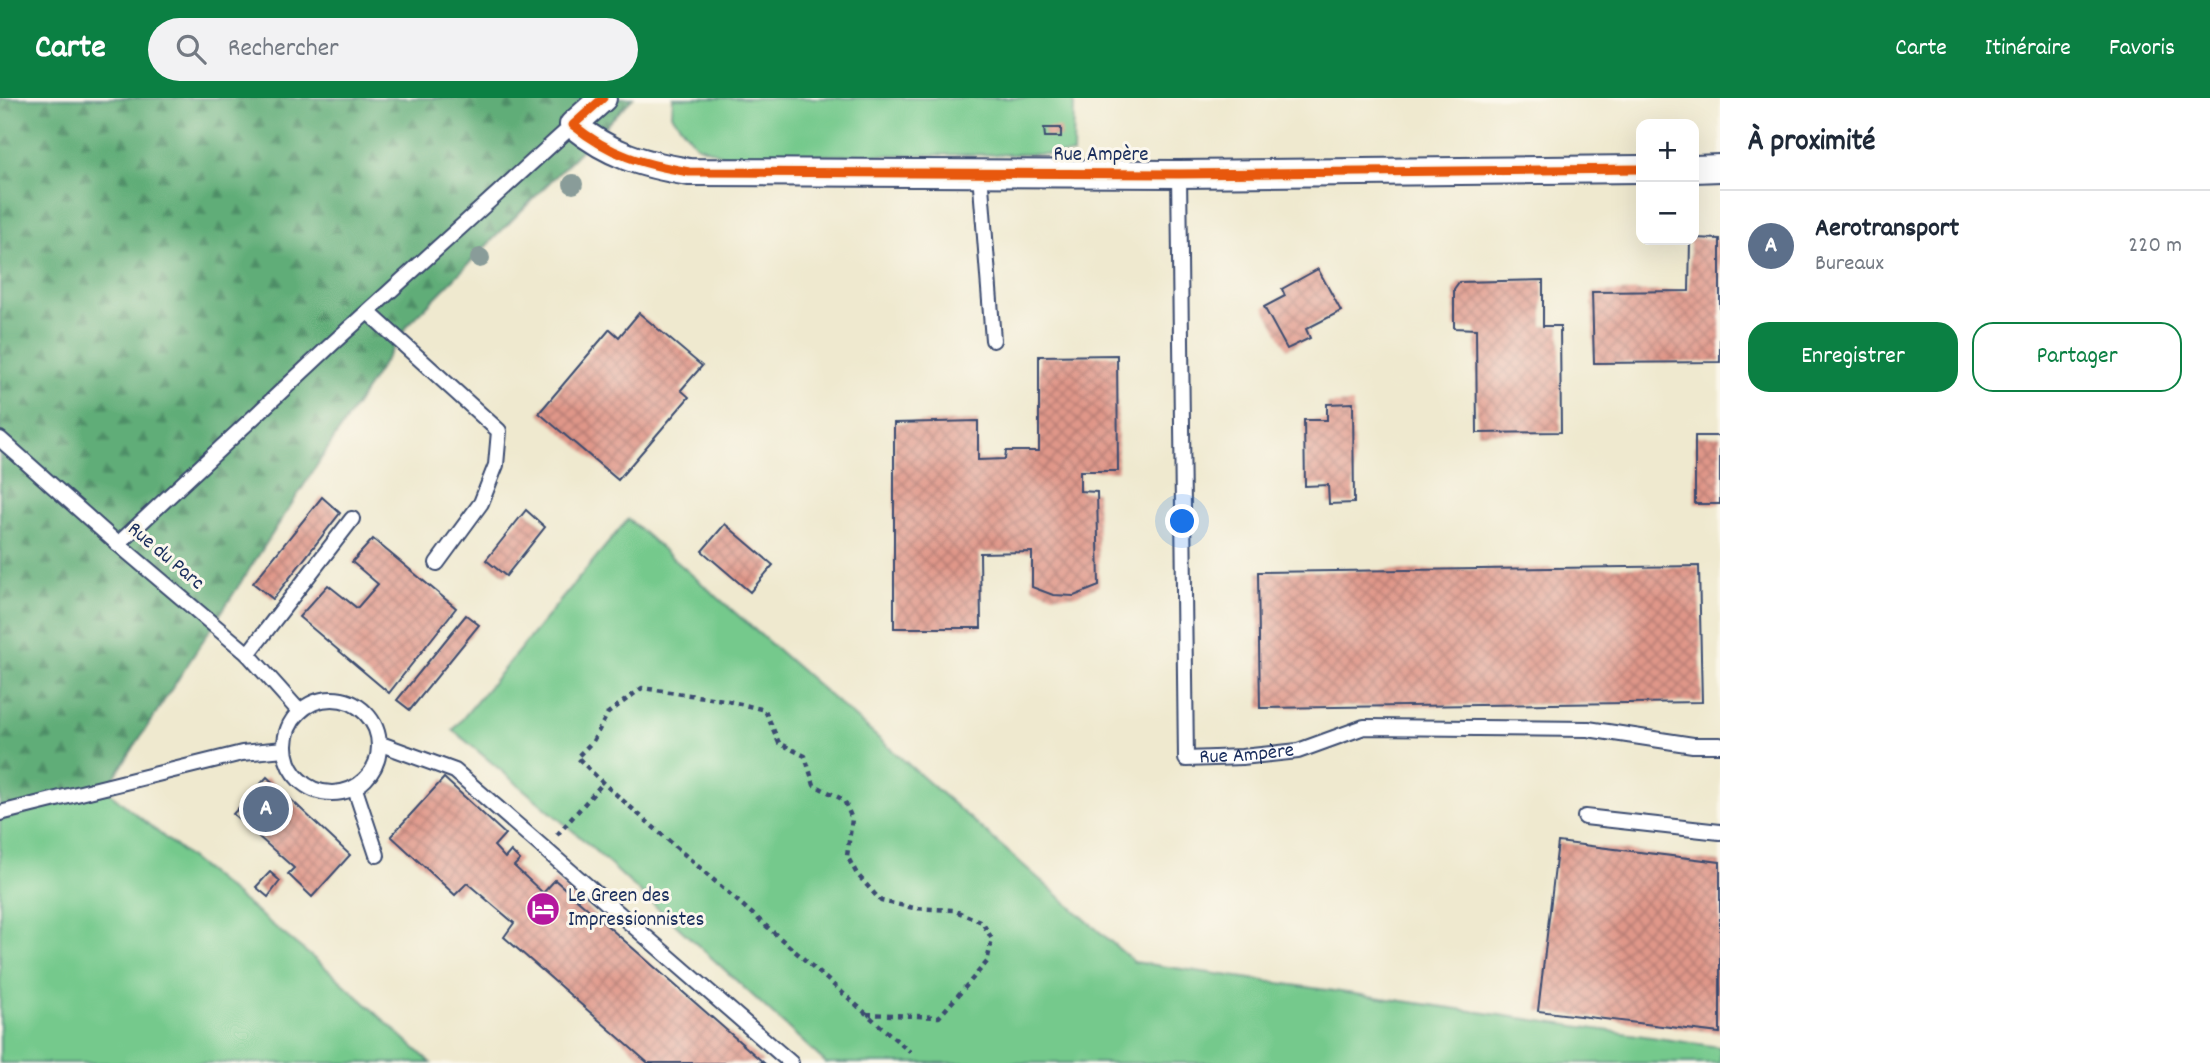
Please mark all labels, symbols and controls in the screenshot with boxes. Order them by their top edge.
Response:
search box [148,18,638,81]
text: Carte [35,26,106,73]
icon: search [172,30,210,68]
text: Rechercher [228,31,339,68]
text: Carte [1895,32,1947,66]
text: Itinéraire [1985,32,2071,66]
text: Favoris [2109,32,2175,66]
map controls [1636,119,1699,245]
button: + [1636,119,1699,182]
text: À proximité [1748,122,1875,165]
street label: Rue Ampère [1054,141,1148,171]
button: − [1636,182,1699,245]
text: Aerotransport [1815,211,1959,248]
text: A [1765,230,1777,263]
text: 220 m [2128,230,2182,263]
text: Bureaux [1815,248,1884,281]
button: Enregistrer [1748,322,1958,392]
button: Partager [1972,322,2182,392]
your location [1165,504,1199,538]
street label: Rue du Parc [120,516,210,598]
street label: Rue Ampère [1199,736,1296,774]
pin: A [243,783,289,835]
place label: Le Green des Impressionnistes [568,882,704,936]
hotel icon: Le Green des Impressionnistes [524,890,562,928]

